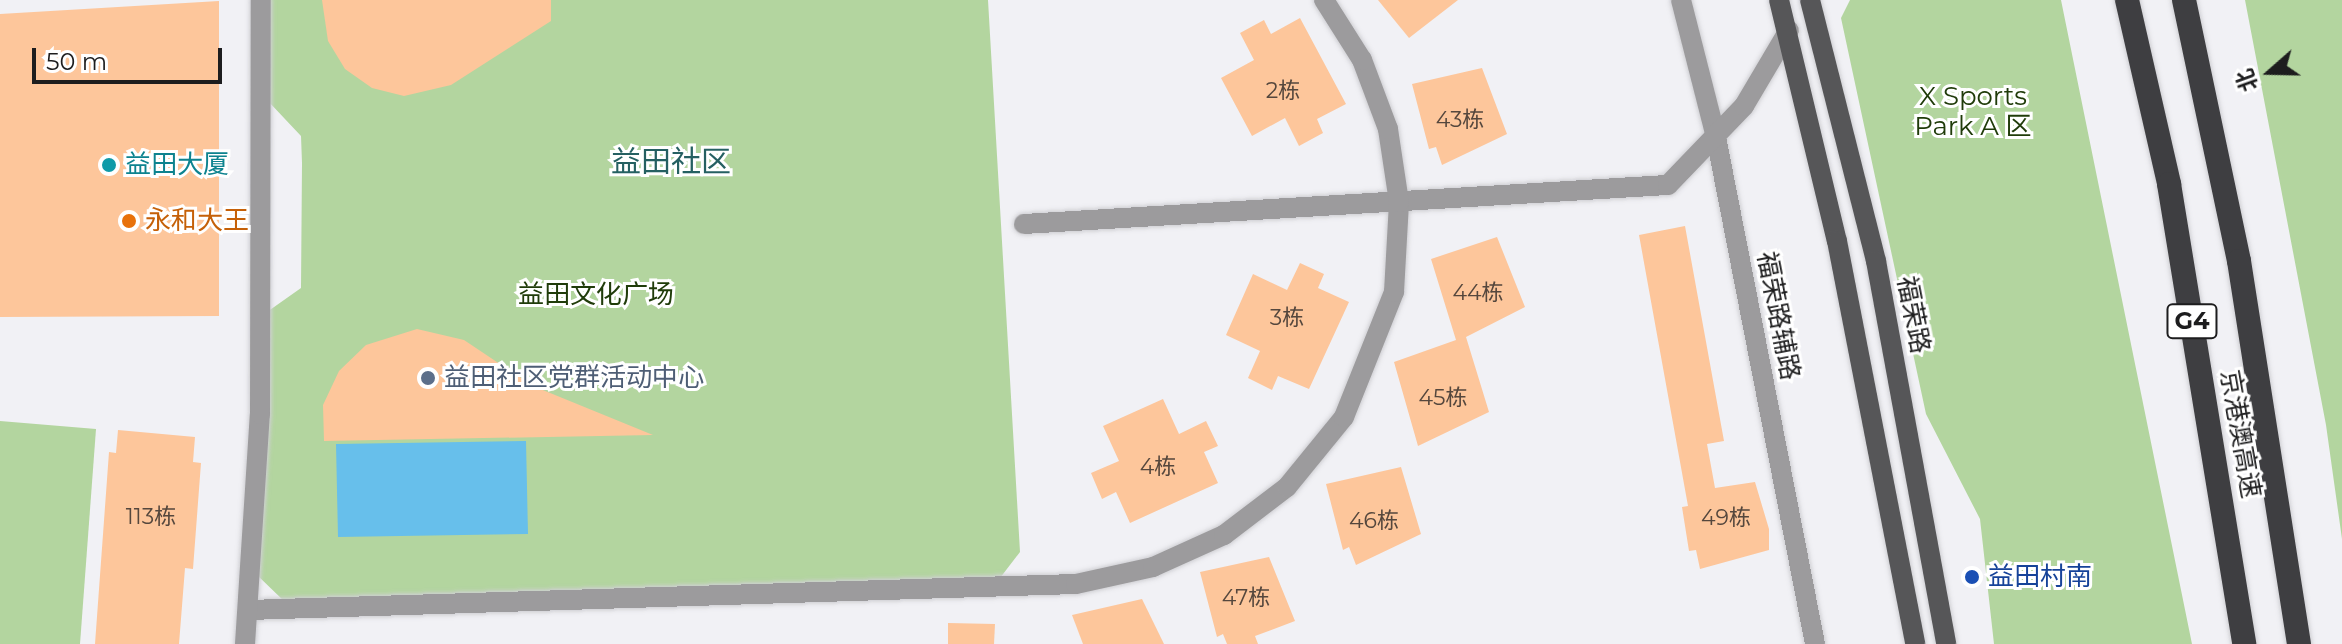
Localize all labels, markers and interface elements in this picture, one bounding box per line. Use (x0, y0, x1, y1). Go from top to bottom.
scale bar (36, 32, 226, 82)
north arrow (2230, 32, 2310, 112)
text: 50 m (46, 47, 107, 76)
text: 北 (2231, 65, 2263, 95)
house number: 2栋 (1266, 78, 1300, 104)
park label: X Sports Park A 区 (1914, 81, 2032, 142)
house number: 43栋 (1436, 107, 1484, 133)
district label: 益田社区 (611, 144, 731, 180)
place label: 益田大厦 (125, 149, 229, 181)
marker: 益田大厦 (100, 156, 118, 174)
place label: 永和大王 (145, 205, 249, 237)
marker: 永和大王 (120, 212, 138, 230)
street label: 福荣路辅路 (1750, 249, 1806, 383)
street label: 福荣路 (1890, 274, 1936, 356)
park label: 益田文化广场 (518, 279, 674, 311)
house number: 44栋 (1452, 280, 1504, 306)
road number: G4 (2166, 301, 2218, 341)
house number: 3栋 (1270, 305, 1304, 331)
place label: 益田社区党群活动中心 (444, 362, 704, 394)
street label: 京港澳高速 (2213, 367, 2267, 501)
marker: 益田社区党群活动中心 (419, 369, 437, 387)
house number: 45栋 (1419, 385, 1467, 411)
house number: 4栋 (1140, 454, 1176, 480)
house number: 113栋 (126, 504, 176, 530)
house number: 49栋 (1701, 505, 1751, 531)
house number: 46栋 (1349, 508, 1399, 534)
place label: 益田村南 (1988, 561, 2092, 593)
marker: 益田村南 (1963, 568, 1981, 586)
house number: 47栋 (1222, 585, 1270, 611)

